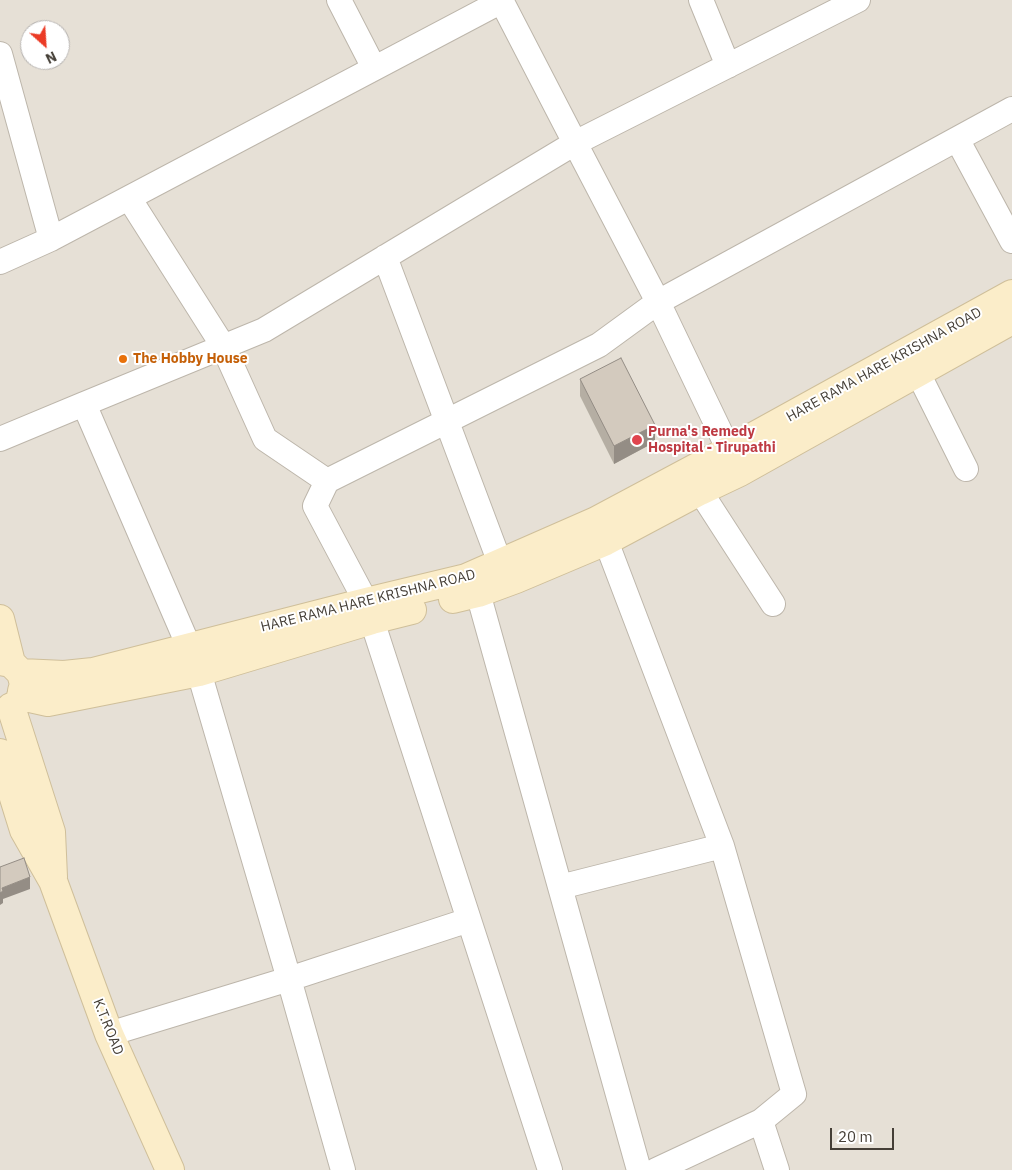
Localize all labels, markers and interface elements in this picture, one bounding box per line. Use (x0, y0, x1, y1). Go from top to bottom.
north arrow (20, 20, 70, 70)
text: N (43, 47, 60, 68)
street label: HARE RAMA HARE KRISHNA ROAD (783, 304, 985, 426)
place label: The Hobby House (133, 351, 248, 367)
marker: The Hobby House (117, 353, 129, 365)
place label: Purna's Remedy Hospital - Tirupathi (648, 424, 776, 457)
marker: Purna's Remedy Hospital - Tirupathi (630, 433, 644, 447)
street label: HARE RAMA HARE KRISHNA ROAD (259, 566, 477, 636)
street label: K.T.ROAD (89, 996, 127, 1058)
scale bar (832, 1118, 896, 1150)
text: 20 m (838, 1127, 873, 1146)

